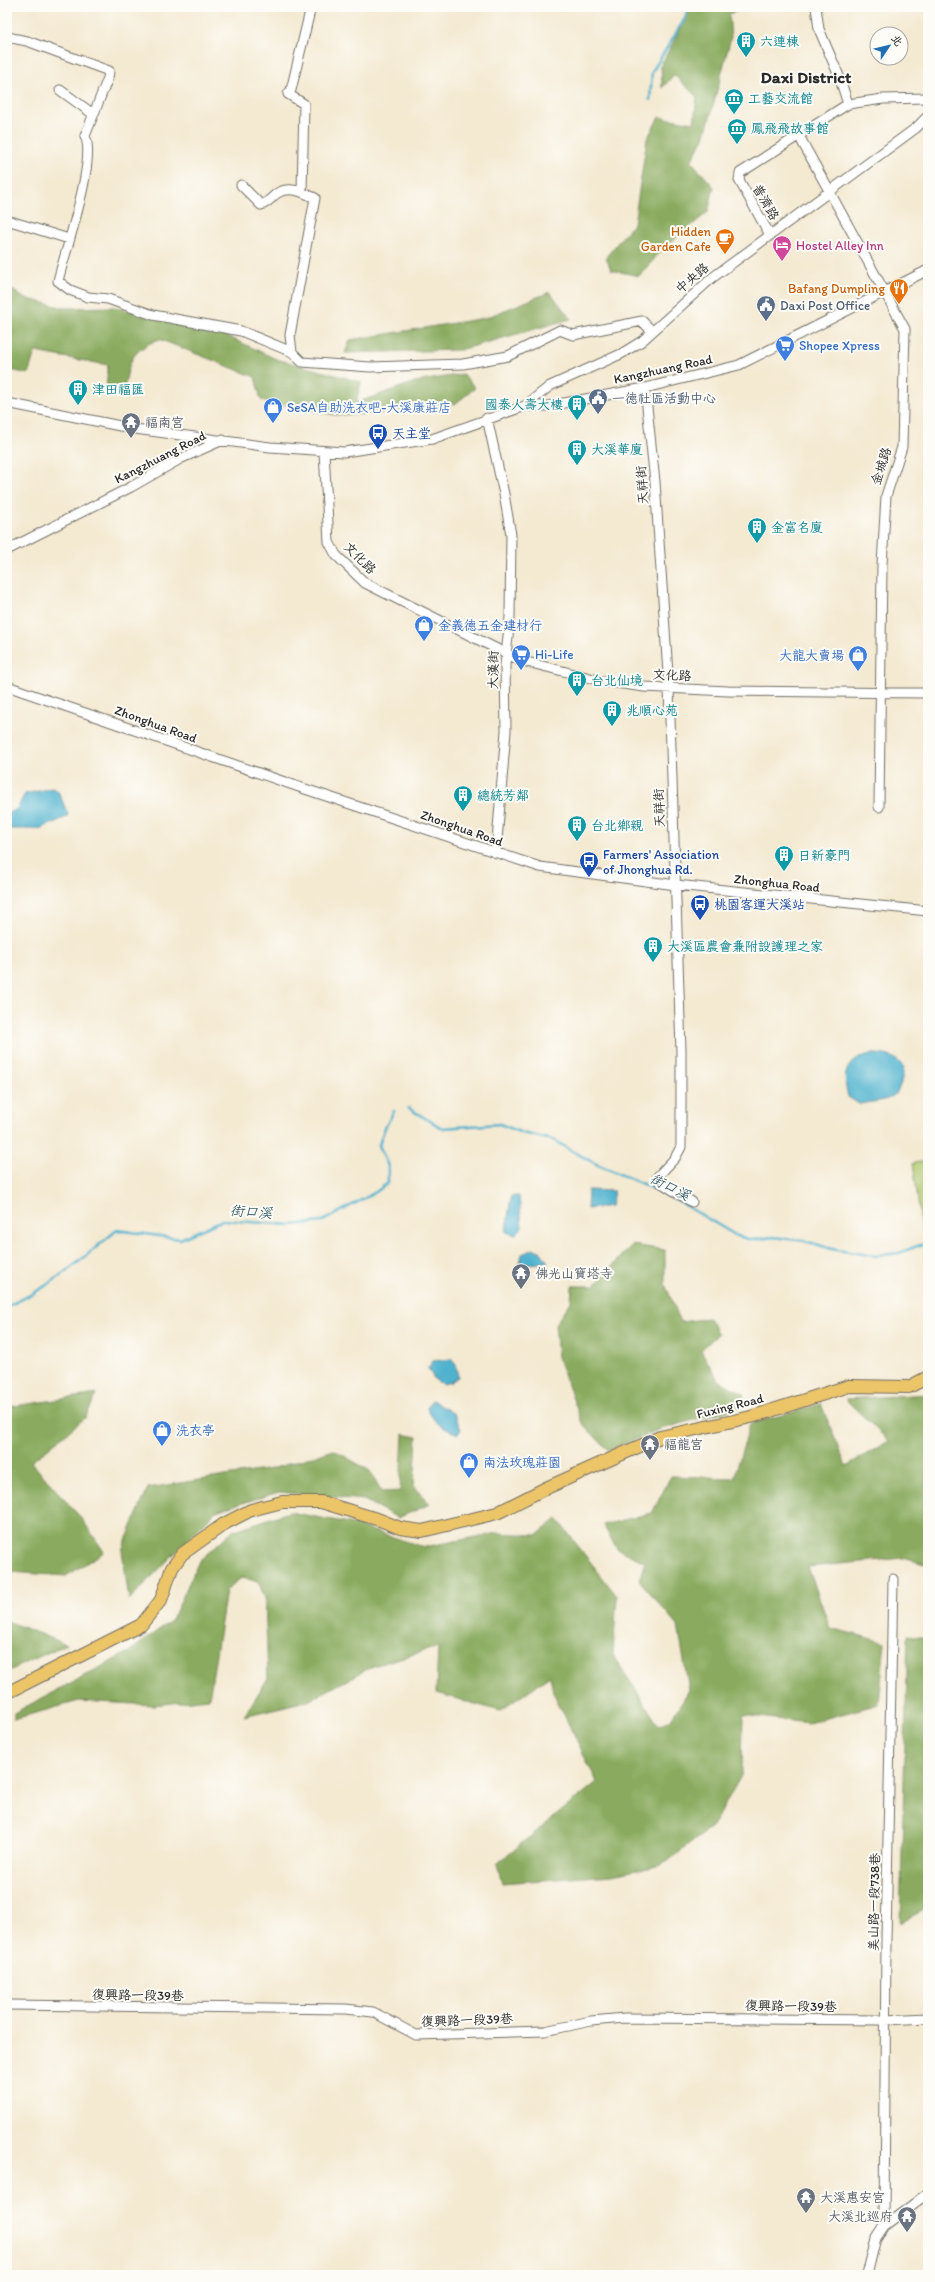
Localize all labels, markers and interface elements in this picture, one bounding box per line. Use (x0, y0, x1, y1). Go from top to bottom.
north arrow (869, 26, 909, 66)
building icon: 六連棟 (735, 30, 757, 58)
text: 北 (888, 32, 905, 49)
place label: 六連棟 (760, 34, 799, 49)
district label: Daxi District (761, 67, 852, 87)
museum icon: 工藝交流館 (723, 87, 745, 115)
place label: 工藝交流館 (748, 91, 813, 106)
museum icon: 鳳飛飛故事館 (726, 117, 748, 145)
place label: 鳳飛飛故事館 (751, 121, 829, 136)
street label: 普濟路 (750, 181, 782, 223)
place label: Hidden Garden Cafe (641, 224, 712, 254)
cafe icon: Hidden Garden Cafe (714, 227, 736, 255)
hotel icon: Hostel Alley Inn (771, 234, 793, 262)
place label: Hostel Alley Inn (796, 238, 884, 253)
street label: 中央路 (672, 260, 712, 296)
restaurant icon: Bafang Dumpling (888, 277, 910, 305)
place label: Bafang Dumpling (788, 281, 885, 296)
public building icon: Daxi Post Office (755, 294, 777, 322)
place label: Daxi Post Office (780, 298, 870, 313)
supermarket icon: Shopee Xpress (774, 334, 796, 362)
place label: Shopee Xpress (799, 338, 880, 353)
street label: Kangzhuang Road (612, 351, 714, 387)
building icon: 津田福匯 (67, 378, 89, 406)
place label: 津田福匯 (92, 382, 144, 397)
public building icon: 一德社區活動中心 (587, 387, 609, 415)
place label: 一德社區活動中心 (612, 391, 716, 406)
building icon: 國泰人壽大樓 (566, 393, 588, 421)
shop icon: SeSA自助洗衣吧-大溪康莊店 (262, 396, 284, 424)
place label: 國泰人壽大樓 (485, 397, 563, 412)
place label: SeSA自助洗衣吧-大溪康莊店 (287, 400, 451, 415)
temple icon: 福南宮 (120, 411, 142, 439)
place label: 福南宮 (145, 415, 184, 430)
bus stop icon: 天主堂 (367, 422, 389, 450)
place label: 天主堂 (392, 426, 431, 441)
street label: Kangzhuang Road (112, 428, 208, 486)
building icon: 大溪華廈 (566, 438, 588, 466)
place label: 大溪華廈 (591, 442, 643, 457)
street label: 金城路 (868, 445, 894, 487)
street label: 天祥街 (633, 465, 651, 505)
building icon: 金富名廈 (746, 516, 768, 544)
place label: 金富名廈 (771, 520, 823, 535)
street label: 文化路 (341, 539, 379, 577)
shop icon: 金義德五金建材行 (413, 614, 435, 642)
place label: 金義德五金建材行 (438, 618, 542, 633)
supermarket icon: Hi-Life (510, 643, 532, 671)
shop icon: 大龍大賣場 (847, 644, 869, 672)
place label: Hi-Life (535, 647, 574, 662)
place label: 大龍大賣場 (779, 648, 844, 663)
street label: 大漢街 (485, 650, 501, 690)
street label: 文化路 (652, 666, 692, 684)
building icon: 台北仙境 (566, 669, 588, 697)
place label: 台北仙境 (591, 673, 643, 688)
building icon: 兆順心苑 (601, 699, 623, 727)
street label: Zhonghua Road (113, 702, 199, 746)
place label: 兆順心苑 (626, 703, 678, 718)
building icon: 總統芳鄰 (452, 784, 474, 812)
place label: 總統芳鄰 (477, 788, 529, 803)
street label: 天祥街 (651, 788, 667, 828)
street label: Zhonghua Road (419, 807, 505, 849)
building icon: 台北鄉親 (566, 814, 588, 842)
place label: 台北鄉親 (591, 818, 643, 833)
building icon: 日新豪門 (773, 844, 795, 872)
place label: Farmers' Association of Jhonghua Rd. (603, 847, 720, 877)
place label: 日新豪門 (798, 848, 850, 863)
bus stop icon: Farmers' Association of Jhonghua Rd. (578, 850, 600, 878)
street label: Zhonghua Road (733, 871, 821, 895)
bus stop icon: 桃園客運大溪站 (689, 893, 711, 921)
place label: 桃園客運大溪站 (714, 897, 805, 912)
building icon: 大溪區農會兼附設護理之家 (642, 935, 664, 963)
place label: 大溪區農會兼附設護理之家 (667, 939, 823, 954)
water label: 街口溪 (647, 1170, 693, 1205)
water label: 街口溪 (229, 1202, 274, 1222)
temple icon: 佛光山寶塔寺 (510, 1262, 532, 1290)
place label: 佛光山寶塔寺 (535, 1266, 613, 1281)
street label: Fuxing Road (695, 1390, 765, 1422)
shop icon: 洗衣亭 (151, 1419, 173, 1447)
place label: 洗衣亭 (176, 1423, 215, 1438)
temple icon: 福龍宮 (639, 1433, 661, 1461)
place label: 福龍宮 (664, 1437, 703, 1452)
shop icon: 南法玫瑰莊園 (458, 1451, 480, 1479)
place label: 南法玫瑰莊園 (483, 1455, 561, 1470)
street label: 美山路一段738巷 (866, 1853, 882, 1951)
street label: 復興路一段39巷 (92, 1987, 184, 2003)
street label: 復興路一段39巷 (745, 1998, 837, 2014)
street label: 復興路一段39巷 (421, 2011, 513, 2029)
temple icon: 大溪惠安宮 (795, 2186, 817, 2214)
place label: 大溪惠安宮 (820, 2190, 885, 2205)
temple icon: 大溪北巡府 (896, 2205, 918, 2233)
place label: 大溪北巡府 (828, 2209, 893, 2224)

